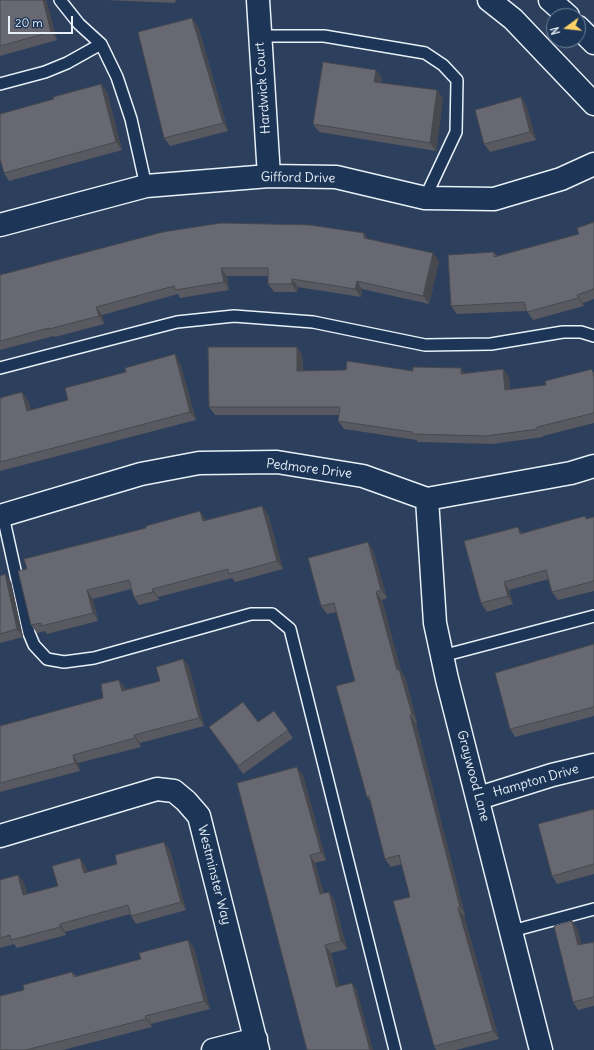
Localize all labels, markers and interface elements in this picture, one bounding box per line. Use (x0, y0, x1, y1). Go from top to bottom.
scale bar (10, 8, 75, 34)
north arrow (546, 8, 586, 48)
text: 20 m (15, 15, 43, 30)
text: N (548, 25, 563, 36)
street label: Hardwick Court (252, 42, 274, 134)
street label: Gifford Drive (261, 170, 335, 186)
street label: Pedmore Drive (265, 456, 353, 482)
street label: Graywood Lane (453, 729, 493, 823)
street label: Hampton Drive (491, 761, 581, 801)
street label: Westminster Way (194, 824, 234, 926)

